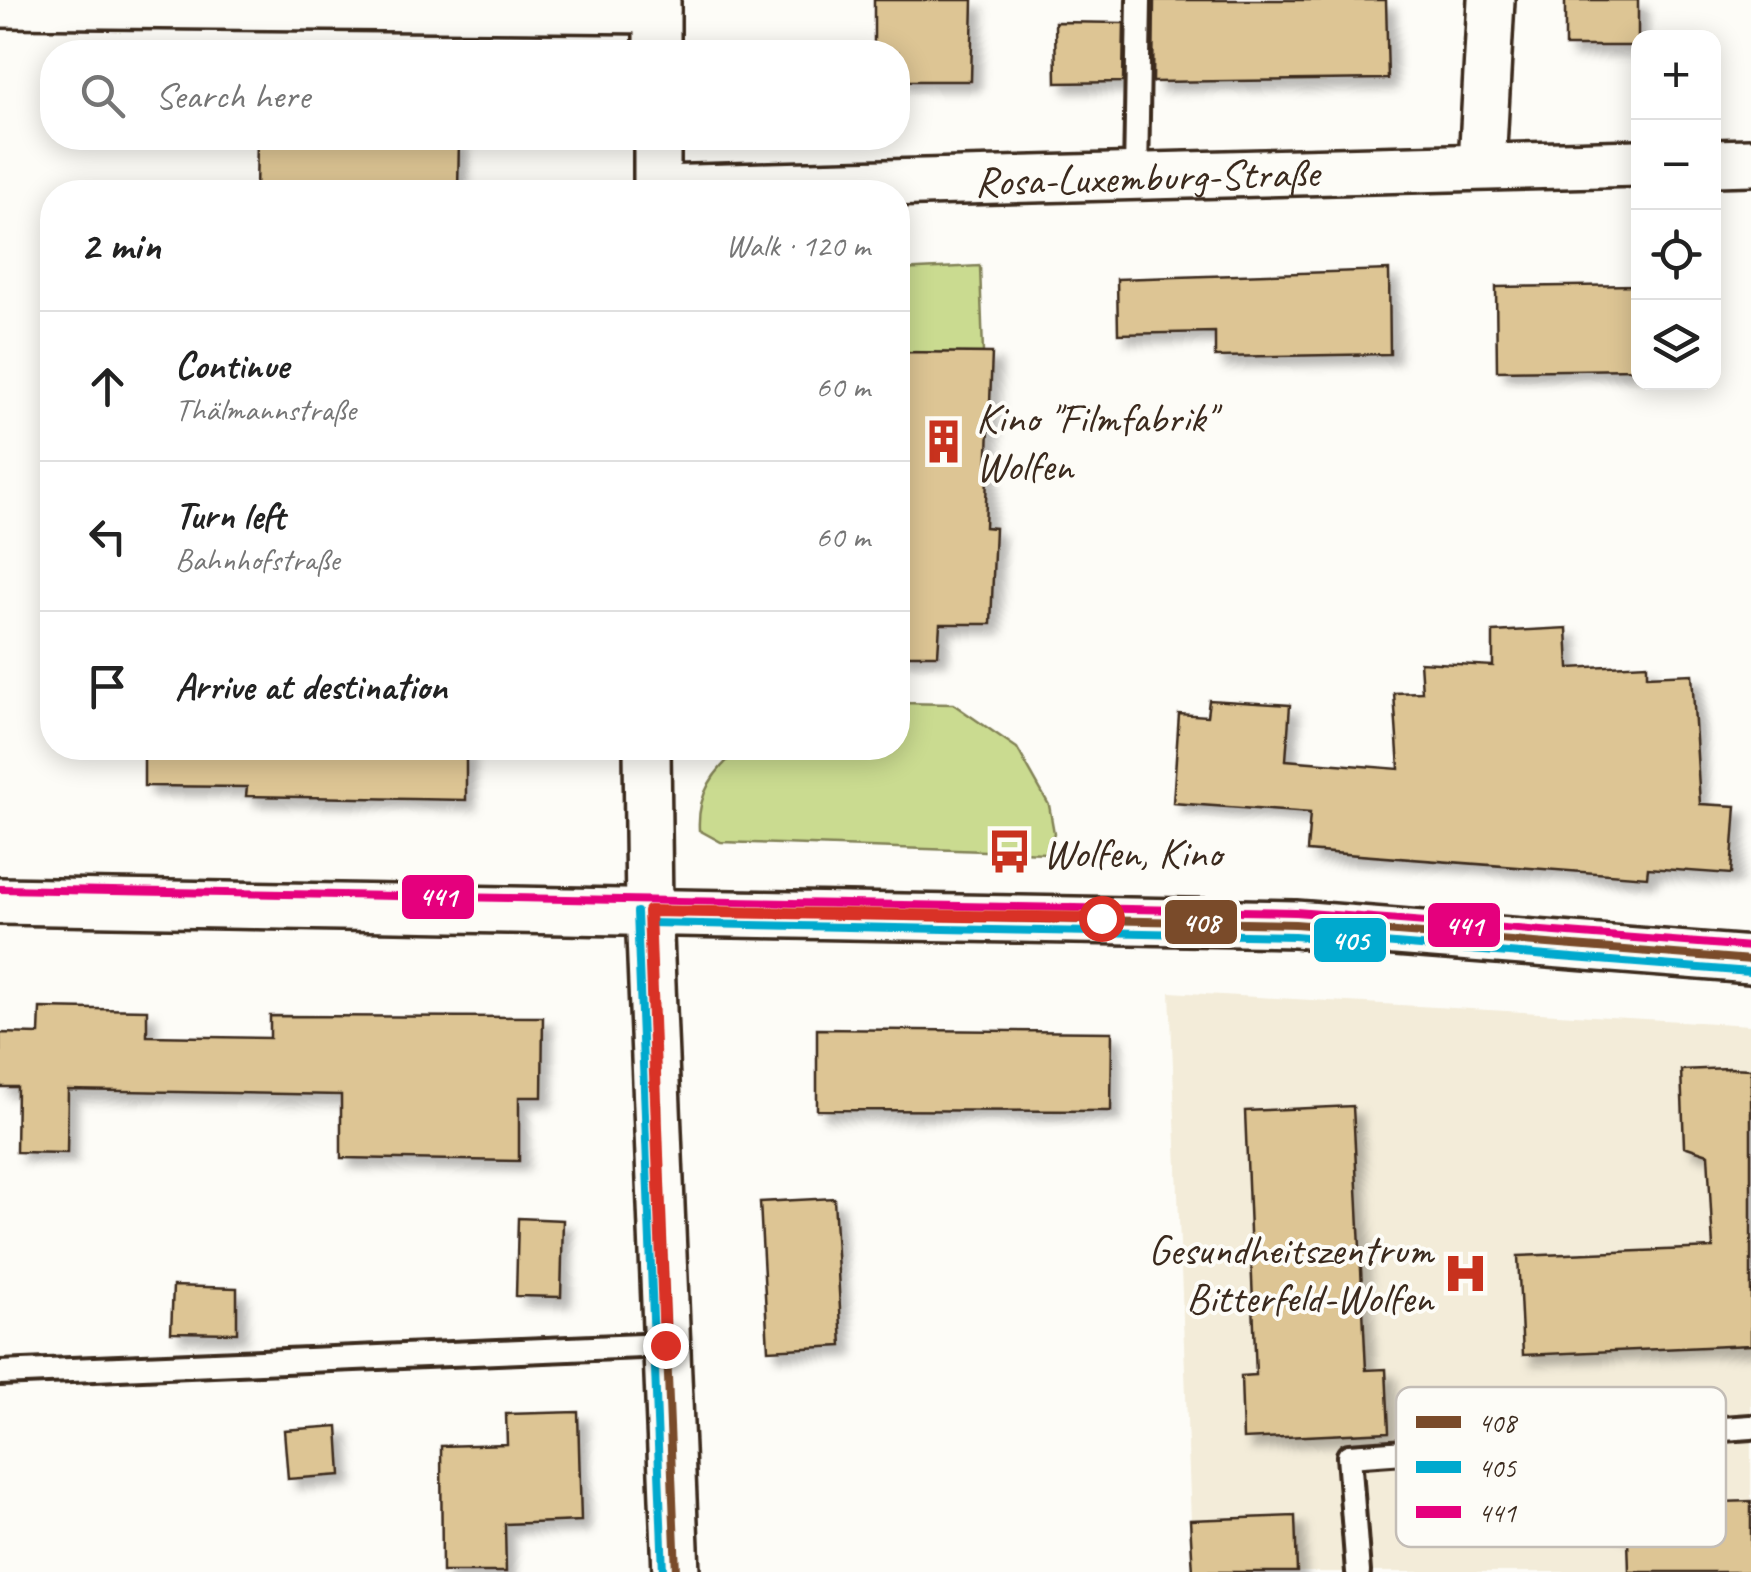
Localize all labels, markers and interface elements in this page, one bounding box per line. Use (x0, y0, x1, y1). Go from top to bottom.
map controls (1631, 30, 1721, 390)
button: + (1631, 30, 1721, 120)
search box (40, 40, 910, 150)
icon: search (75, 68, 130, 123)
text: Search here (155, 72, 310, 119)
button: − (1631, 120, 1721, 210)
street label: Rosa-Luxemburg-Straße (974, 146, 1323, 209)
button: locate (1631, 210, 1721, 300)
text: 2 min (80, 219, 160, 272)
text: Walk · 120 m (726, 225, 870, 266)
button: layers (1631, 300, 1721, 390)
text: Continue (175, 342, 289, 389)
icon: ahead (80, 359, 135, 414)
text: 60 m (816, 366, 870, 407)
text: Thälmannstraße (175, 389, 356, 430)
place label: Kino "Filmfabrik" Wolfen (976, 392, 1223, 493)
building icon: Kino "Filmfabrik" Wolfen (919, 417, 967, 465)
text: Turn left (175, 492, 285, 539)
icon: left (80, 509, 135, 564)
text: 60 m (816, 516, 870, 557)
text: Bahnhofstraße (175, 539, 339, 580)
icon: arrive (80, 659, 135, 714)
text: Arrive at destination (175, 663, 447, 710)
place label: Wolfen, Kino (1043, 827, 1226, 880)
bus stop icon: Wolfen, Kino (986, 828, 1034, 876)
line badge: 441 (400, 873, 476, 921)
text: 441 (419, 879, 460, 914)
route start (1079, 896, 1125, 942)
line badge: 408 (1163, 898, 1239, 946)
line badge: 441 (1426, 901, 1502, 949)
text: 408 (1182, 905, 1223, 940)
text: 441 (1445, 908, 1486, 943)
line badge: 405 (1312, 916, 1388, 964)
text: 405 (1331, 923, 1372, 958)
place label: Gesundheitszentrum Bitterfeld-Wolfen (1148, 1224, 1435, 1325)
hospital icon: Gesundheitszentrum Bitterfeld-Wolfen (1442, 1249, 1490, 1297)
route end (643, 1323, 689, 1369)
legend (1396, 1387, 1726, 1547)
text: 408 (1478, 1405, 1518, 1440)
text: 405 (1478, 1450, 1517, 1485)
text: 441 (1478, 1495, 1517, 1530)

